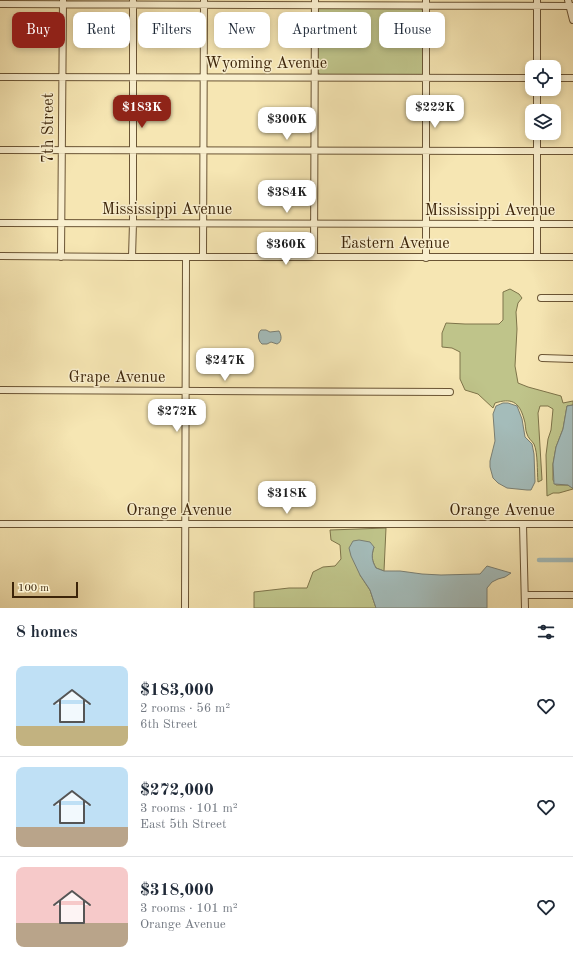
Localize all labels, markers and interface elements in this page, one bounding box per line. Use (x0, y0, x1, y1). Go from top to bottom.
chip: Buy (12, 12, 65, 48)
chip: Rent (73, 12, 130, 48)
chip: Filters (138, 12, 206, 48)
chip: New (214, 12, 270, 48)
chip: Apartment (278, 12, 371, 48)
chip: House (379, 12, 445, 48)
street label: Wyoming Avenue (205, 56, 327, 72)
map controls (525, 60, 561, 140)
button: locate (525, 60, 561, 96)
street label: 7th Street (41, 92, 57, 163)
pin: $183K (114, 95, 170, 129)
pin: $222K (407, 95, 463, 129)
text: $183K (122, 101, 162, 114)
text: $222K (415, 101, 455, 114)
button: layers (525, 104, 561, 140)
pin: $300K (259, 107, 315, 141)
text: $300K (267, 113, 307, 126)
pin: $384K (259, 180, 315, 214)
text: $384K (267, 186, 307, 199)
street label: Mississippi Avenue (102, 202, 232, 218)
street label: Mississippi Avenue (425, 203, 555, 219)
pin: $360K (258, 232, 314, 266)
street label: Eastern Avenue (340, 236, 450, 252)
text: $360K (266, 238, 306, 251)
pin: $247K (197, 348, 253, 382)
text: $247K (205, 354, 245, 367)
street label: Grape Avenue (69, 370, 165, 386)
pin: $272K (149, 399, 205, 433)
text: $272K (157, 405, 197, 418)
pin: $318K (259, 481, 315, 515)
text: $318K (267, 487, 307, 500)
street label: Orange Avenue (126, 503, 232, 519)
street label: Orange Avenue (449, 503, 555, 519)
scale bar (12, 580, 78, 599)
text: 100 m (18, 583, 49, 594)
icon: filters (535, 621, 557, 643)
text: 8 homes (16, 624, 78, 641)
icon: home (48, 682, 96, 730)
text: $183,000 (140, 682, 214, 699)
icon: heart (535, 695, 557, 717)
text: 2 rooms · 56 m² (140, 702, 230, 715)
text: 6th Street (140, 718, 197, 731)
text: $272,000 (140, 782, 214, 799)
icon: home (48, 783, 96, 831)
icon: heart (535, 796, 557, 818)
text: 3 rooms · 101 m² (140, 802, 238, 815)
text: East 5th Street (140, 818, 226, 831)
text: $318,000 (140, 882, 214, 899)
icon: home (48, 883, 96, 931)
icon: heart (535, 896, 557, 918)
text: 3 rooms · 101 m² (140, 902, 238, 915)
text: Orange Avenue (140, 918, 226, 931)

